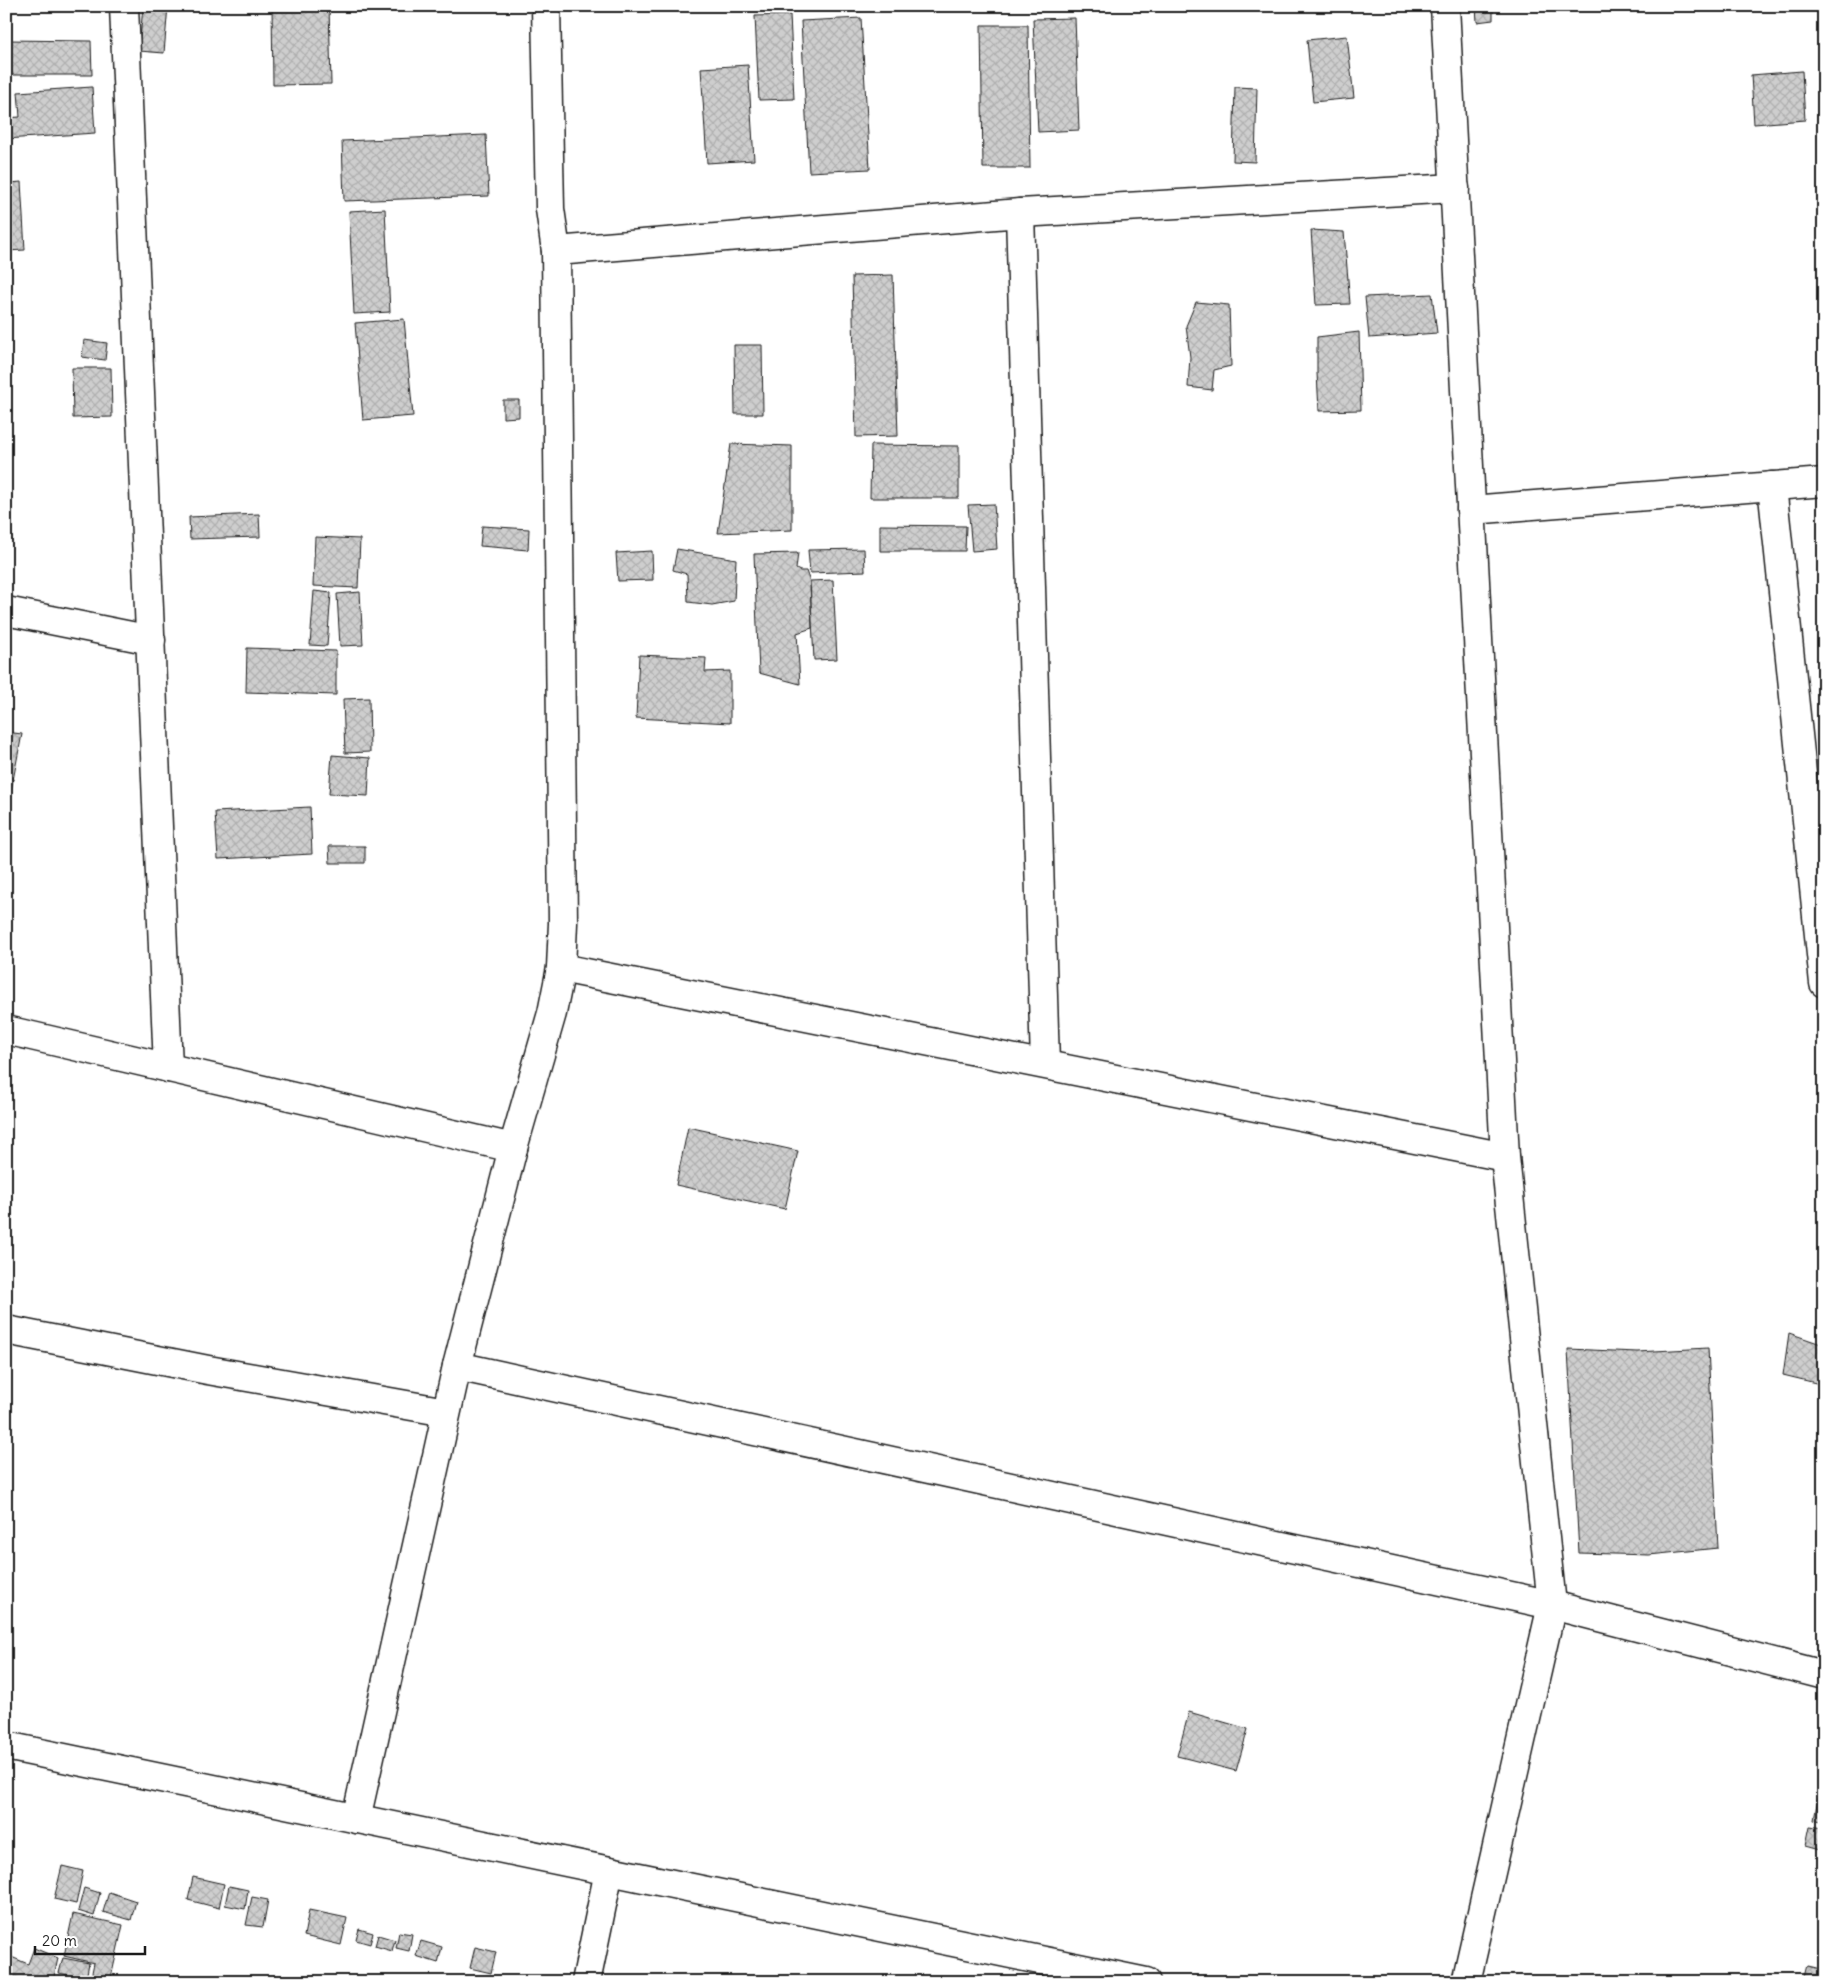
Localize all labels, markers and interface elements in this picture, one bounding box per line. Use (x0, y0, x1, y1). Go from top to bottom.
scale bar (35, 1923, 145, 1955)
text: 20 m (42, 1931, 77, 1950)

